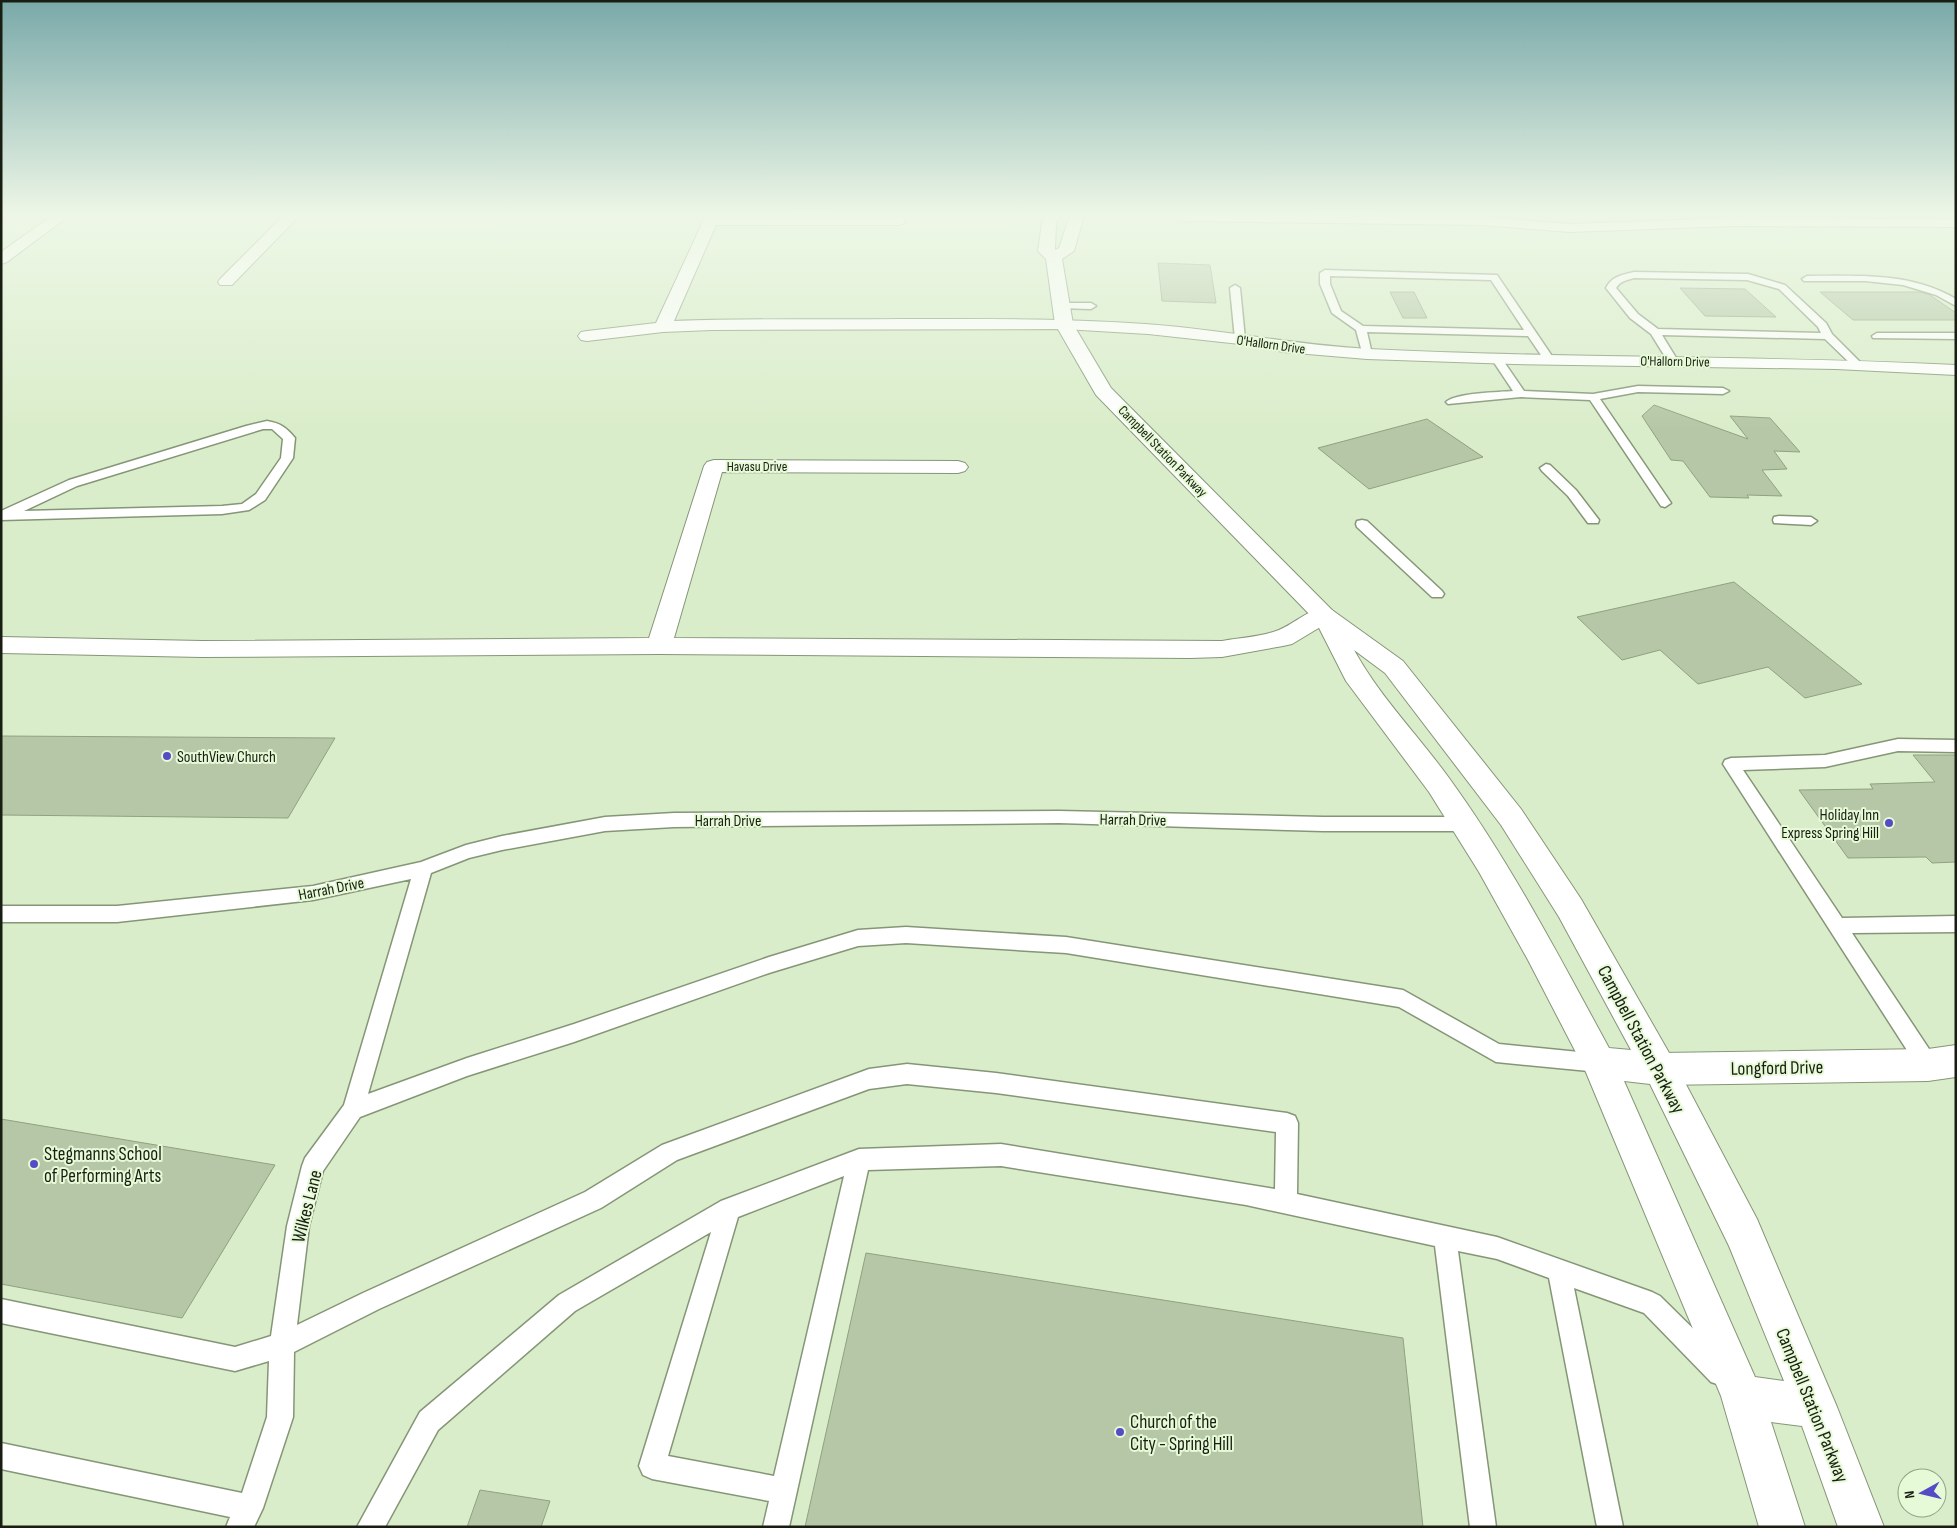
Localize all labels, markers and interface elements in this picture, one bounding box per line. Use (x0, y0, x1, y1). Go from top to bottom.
street label: O'Hallorn Drive (1235, 331, 1306, 358)
street label: O'Hallorn Drive (1640, 352, 1710, 371)
street label: Campbell Station Parkway (1115, 402, 1211, 501)
street label: Havasu Drive (727, 458, 787, 475)
place label: SouthView Church (177, 748, 276, 767)
marker: SouthView Church (161, 750, 173, 762)
place label: Holiday Inn Express Spring Hill (1781, 806, 1879, 843)
street label: Harrah Drive (1099, 810, 1166, 831)
street label: Harrah Drive (695, 812, 761, 831)
marker: Holiday Inn Express Spring Hill (1883, 817, 1895, 829)
street label: Harrah Drive (297, 874, 366, 905)
street label: Campbell Station Parkway (1592, 962, 1690, 1118)
street label: Longford Drive (1731, 1056, 1824, 1081)
place label: Stegmanns School of Performing Arts (44, 1143, 162, 1188)
marker: Stegmanns School of Performing Arts (28, 1158, 40, 1170)
street label: Wilkes Lane (287, 1168, 328, 1245)
street label: Campbell Station Parkway (1770, 1325, 1853, 1487)
place label: Church of the City - Spring Hill (1130, 1411, 1233, 1456)
marker: Church of the City - Spring Hill (1114, 1426, 1126, 1438)
north arrow (1897, 1468, 1947, 1518)
text: N (1901, 1490, 1919, 1500)

